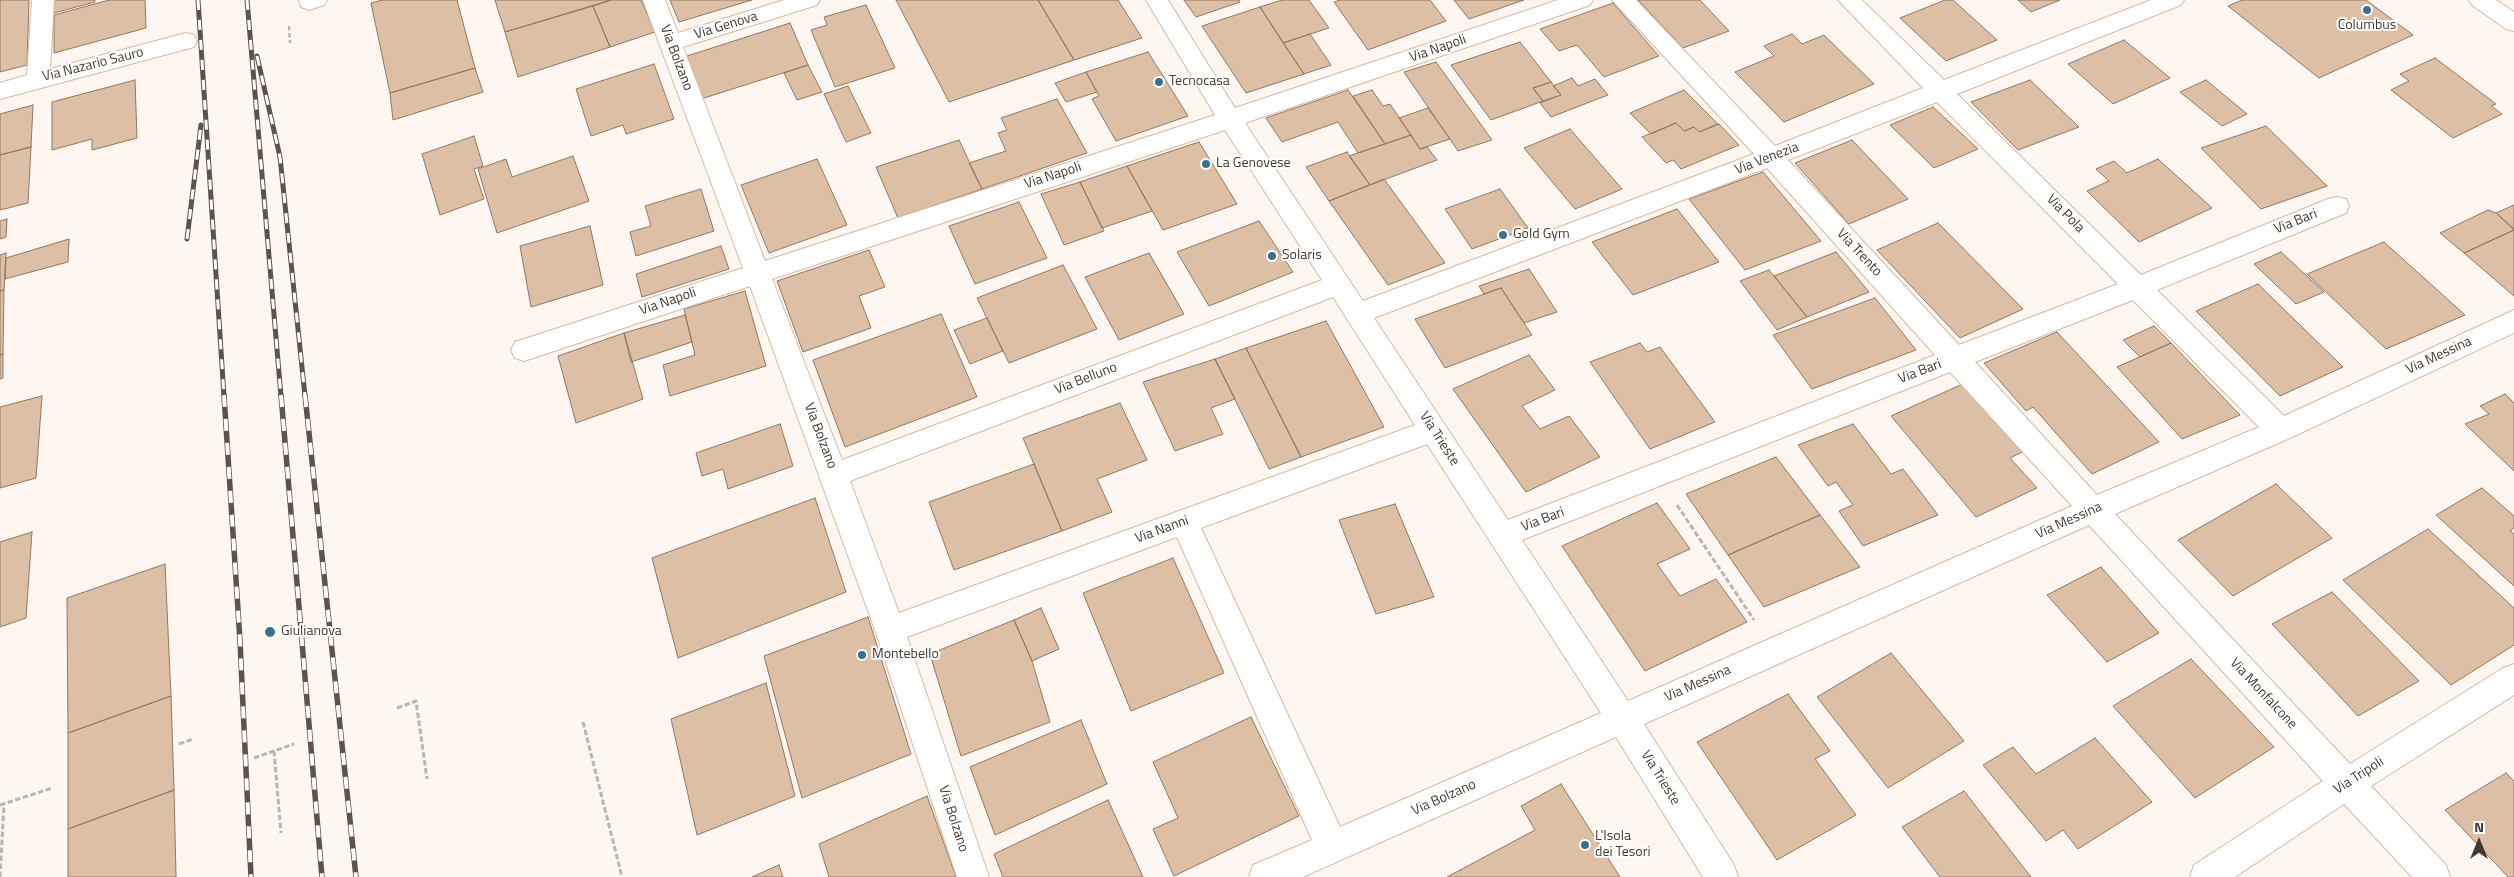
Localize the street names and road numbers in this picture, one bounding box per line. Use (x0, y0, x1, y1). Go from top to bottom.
street label: Via Genova (692, 8, 760, 44)
street label: Via Bolzano (656, 23, 696, 93)
street label: Via Napoli (1407, 31, 1469, 67)
street label: Via Nazario Sauro (41, 44, 145, 86)
street label: Via Venezia (1733, 139, 1801, 179)
street label: Via Napoli (1022, 159, 1084, 193)
street label: Via Pola (2042, 191, 2088, 237)
street label: Via Bari (2272, 206, 2320, 238)
street label: Via Trento (1833, 226, 1885, 280)
street label: Via Napoli (637, 284, 699, 320)
street label: Via Messina (2403, 333, 2475, 379)
street label: Via Bari (1896, 356, 1944, 388)
street label: Via Belluno (1052, 359, 1120, 399)
street label: Via Bolzano (800, 401, 840, 471)
street label: Via Trieste (1415, 409, 1463, 469)
street label: Via Messina (2033, 499, 2105, 543)
street label: Via Bari (1519, 504, 1567, 536)
street label: Via Nanni (1133, 513, 1191, 547)
street label: Via Monfalcone (2226, 655, 2300, 733)
street label: Via Messina (1662, 662, 1734, 706)
street label: Via Trieste (1637, 748, 1683, 808)
street label: Via Tripoli (2331, 754, 2387, 798)
street label: Via Bolzano (1409, 776, 1479, 820)
street label: Via Bolzano (934, 784, 972, 854)

